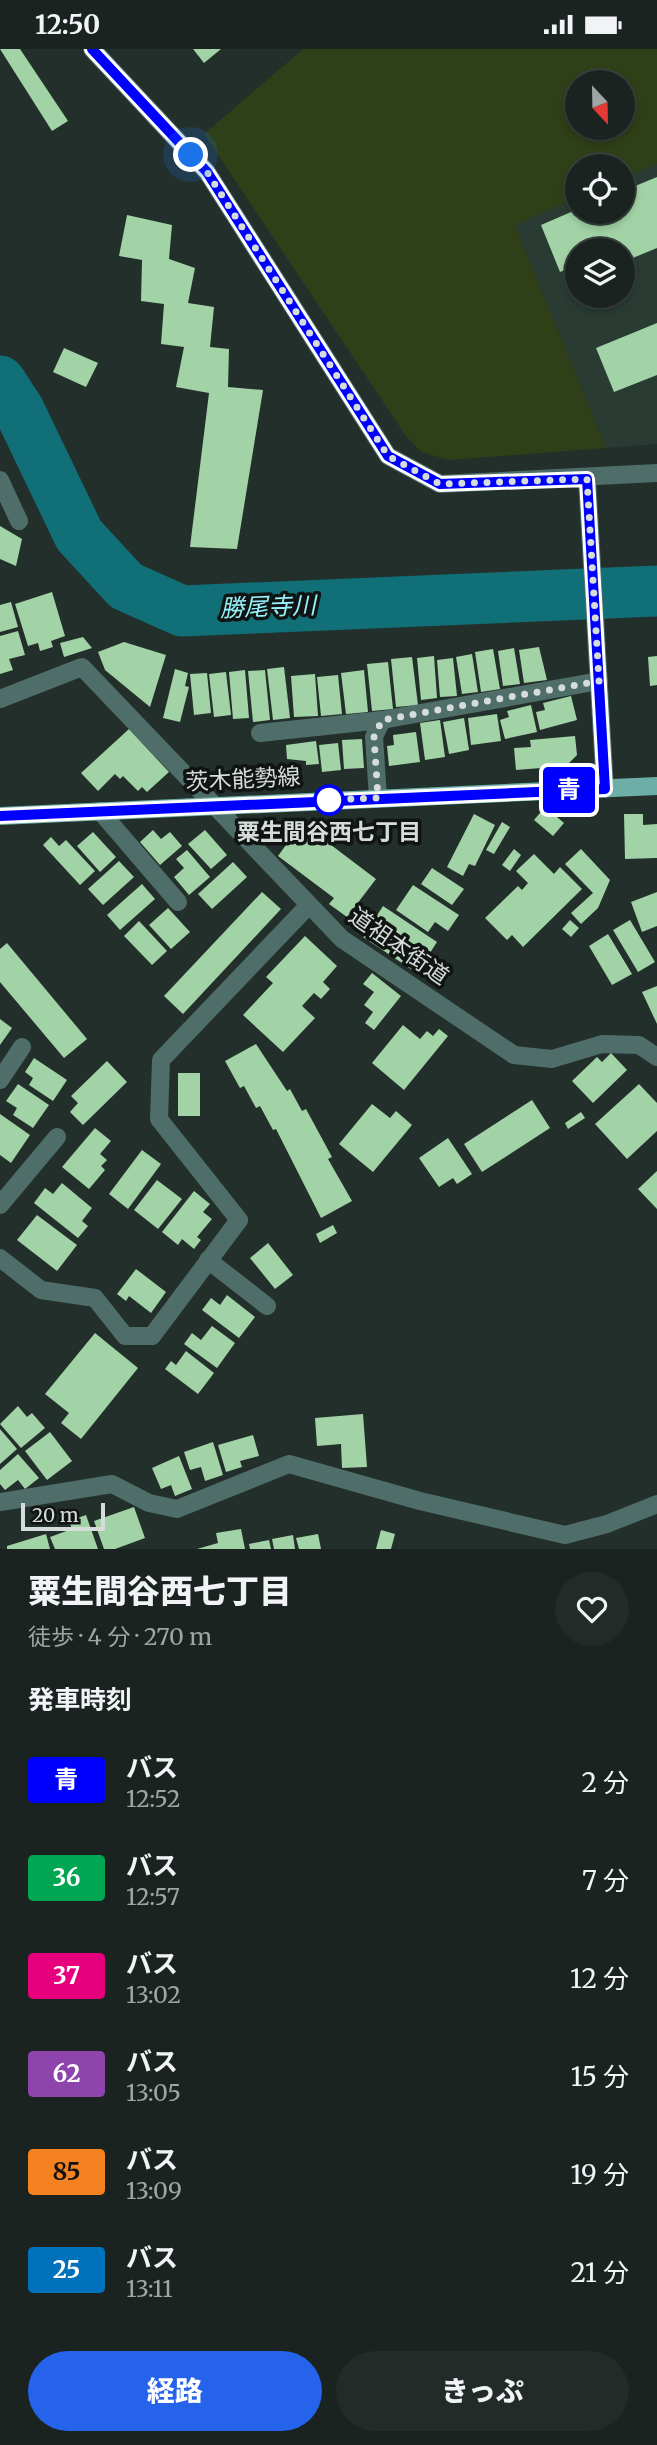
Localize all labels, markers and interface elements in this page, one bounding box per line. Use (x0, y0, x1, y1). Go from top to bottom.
text: 12:50 (35, 8, 100, 41)
north arrow (565, 70, 635, 140)
map controls (565, 70, 635, 308)
your location (173, 137, 208, 172)
button: locate (565, 154, 635, 224)
button: layers (565, 238, 635, 308)
water label: 勝尾寺川 (219, 589, 319, 624)
street label: 茨木能勢線 (185, 761, 301, 796)
line badge: 青 (546, 767, 592, 813)
text: 青 (557, 774, 581, 805)
marker: 粟生間谷西七丁目 (314, 785, 344, 815)
place label: 粟生間谷西七丁目 (237, 817, 421, 846)
street label: 道祖本街道 (344, 901, 455, 990)
scale bar (21, 1500, 105, 1532)
text: 20 m (32, 1503, 79, 1527)
text: 粟生間谷西七丁目 (28, 1571, 292, 1612)
button: heart (555, 1572, 629, 1646)
text: 徒歩 · 4 分 · 270 m (28, 1622, 212, 1651)
text: 発車時刻 (28, 1683, 132, 1716)
text: バス (126, 1751, 178, 1784)
text: 青 (55, 1764, 79, 1795)
text: 2 分 (581, 1766, 629, 1799)
text: 12:52 (126, 1784, 180, 1813)
text: バス (126, 1849, 178, 1882)
text: 36 (52, 1862, 81, 1893)
text: 7 分 (582, 1864, 629, 1897)
text: 12:57 (126, 1882, 180, 1911)
text: バス (126, 1947, 178, 1980)
text: 37 (53, 1960, 80, 1991)
text: 12 分 (570, 1962, 629, 1995)
text: 13:02 (126, 1980, 181, 2009)
text: バス (126, 2045, 178, 2078)
text: 62 (52, 2058, 81, 2089)
text: 15 分 (571, 2060, 629, 2093)
text: 13:05 (126, 2078, 181, 2107)
text: バス (126, 2143, 178, 2176)
text: 85 (53, 2156, 80, 2187)
text: 19 分 (571, 2158, 629, 2191)
text: 13:09 (126, 2176, 182, 2205)
text: バス (126, 2241, 178, 2274)
text: 25 (53, 2254, 80, 2285)
text: 21 分 (570, 2256, 629, 2289)
text: 13:11 (126, 2274, 173, 2303)
button: 経路 (28, 2351, 322, 2431)
button: きっぷ (336, 2351, 629, 2431)

